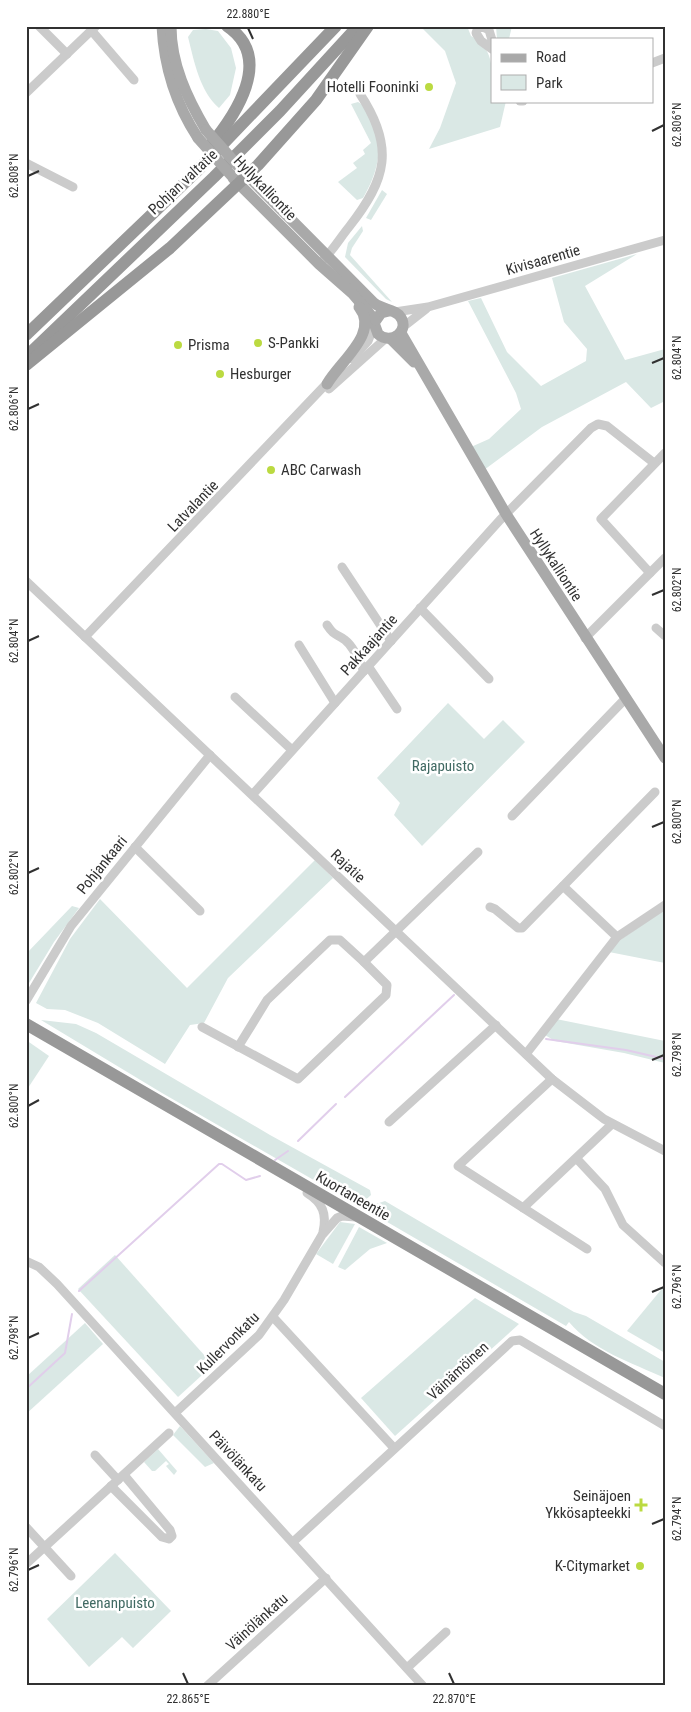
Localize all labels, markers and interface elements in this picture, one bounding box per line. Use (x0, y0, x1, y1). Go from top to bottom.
text: 22.880°E (226, 7, 270, 21)
legend (491, 38, 654, 102)
text: Road (536, 48, 566, 66)
text: Park (536, 74, 563, 92)
place label: Hotelli Fooninki (327, 78, 419, 96)
marker: Hotelli Fooninki (423, 81, 435, 93)
text: 62.806°N (670, 103, 684, 147)
street label: Pohjan valtatie (145, 146, 221, 218)
street label: Hyllykalliontie (230, 152, 300, 224)
text: 62.808°N (7, 154, 21, 198)
street label: Kivisaarentie (504, 241, 582, 279)
place label: S-Pankki (268, 334, 319, 352)
place label: Prisma (188, 336, 230, 354)
text: 62.804°N (670, 336, 684, 380)
marker: S-Pankki (252, 337, 264, 349)
marker: Prisma (172, 339, 184, 351)
place label: Hesburger (230, 365, 292, 383)
marker: Hesburger (214, 368, 226, 380)
text: 62.806°N (7, 387, 21, 431)
place label: ABC Carwash (281, 461, 361, 479)
marker: ABC Carwash (265, 464, 277, 476)
street label: Latvalantie (164, 476, 222, 536)
street label: Hyllykalliontie (526, 525, 586, 605)
text: 62.802°N (670, 568, 684, 612)
street label: Pakkaajantie (337, 611, 401, 679)
text: 62.804°N (7, 619, 21, 663)
park label: Rajapuisto (412, 757, 474, 775)
text: 62.800°N (670, 800, 684, 844)
street label: Pohjankaari (73, 832, 131, 898)
street label: Rajatie (327, 846, 369, 886)
text: 62.802°N (7, 851, 21, 895)
text: 62.798°N (670, 1033, 684, 1077)
text: 62.800°N (7, 1084, 21, 1128)
street label: Kuortaneentie (313, 1167, 393, 1225)
text: 62.796°N (670, 1265, 684, 1309)
street label: Kullervonkatu (193, 1308, 263, 1378)
text: 62.798°N (7, 1316, 21, 1360)
street label: Väinämöinen (424, 1338, 492, 1404)
street label: Päivölänkatu (205, 1427, 271, 1495)
place label: Seinäjoen Ykkösapteekki (545, 1487, 631, 1522)
text: 62.794°N (670, 1497, 684, 1541)
marker: Seinäjoen Ykkösapteekki (635, 1499, 647, 1511)
text: 62.796°N (7, 1548, 21, 1592)
place label: K-Citymarket (555, 1557, 630, 1575)
marker: K-Citymarket (634, 1560, 646, 1572)
street label: Väinölänkatu (222, 1590, 292, 1654)
park label: Leenanpuisto (75, 1594, 155, 1612)
text: 22.865°E (166, 1692, 210, 1706)
text: 22.870°E (432, 1692, 476, 1706)

